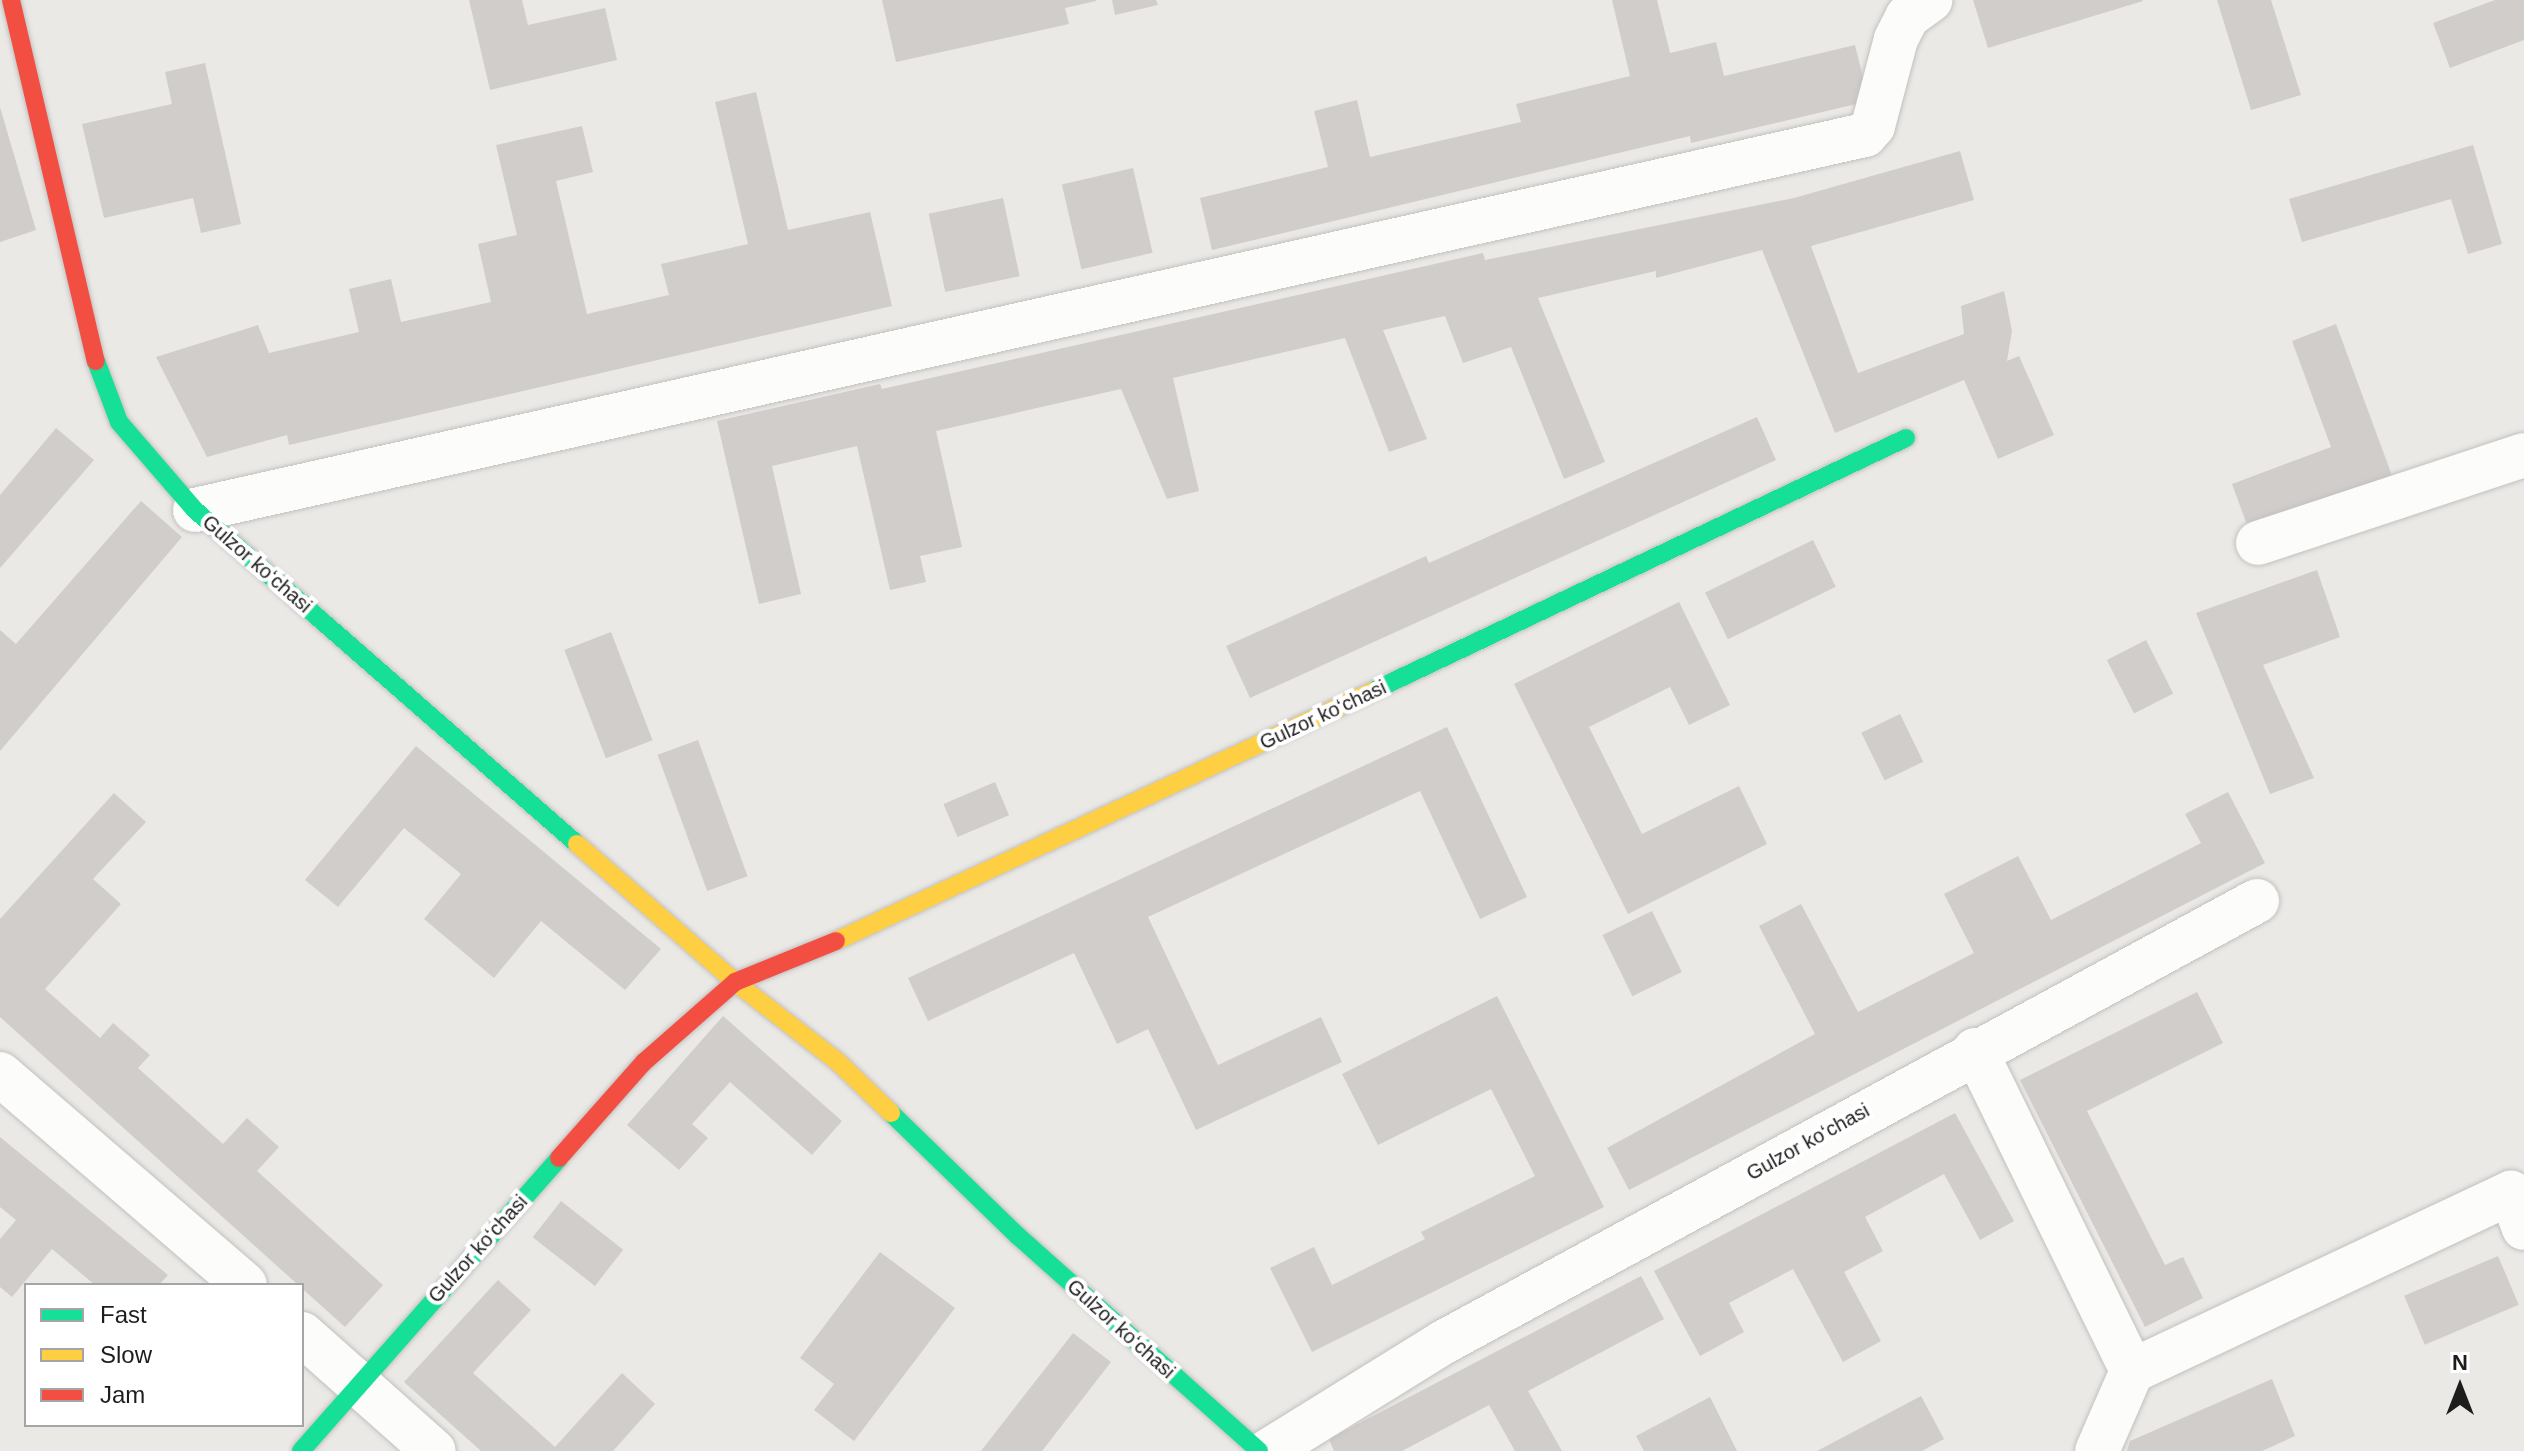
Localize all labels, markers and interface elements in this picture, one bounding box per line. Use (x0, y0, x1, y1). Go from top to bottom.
street label: Gulzor koʻchasi (198, 510, 316, 618)
street label: Gulzor koʻchasi (1256, 675, 1390, 755)
street label: Gulzor koʻchasi (1742, 1098, 1874, 1186)
street label: Gulzor koʻchasi (423, 1190, 533, 1308)
street label: Gulzor koʻchasi (1062, 1274, 1180, 1384)
legend (24, 1283, 304, 1427)
text: Fast (100, 1301, 147, 1328)
text: Slow (100, 1341, 152, 1368)
north arrow (2420, 1347, 2500, 1427)
text: N (2452, 1350, 2468, 1375)
text: Jam (100, 1381, 145, 1408)

